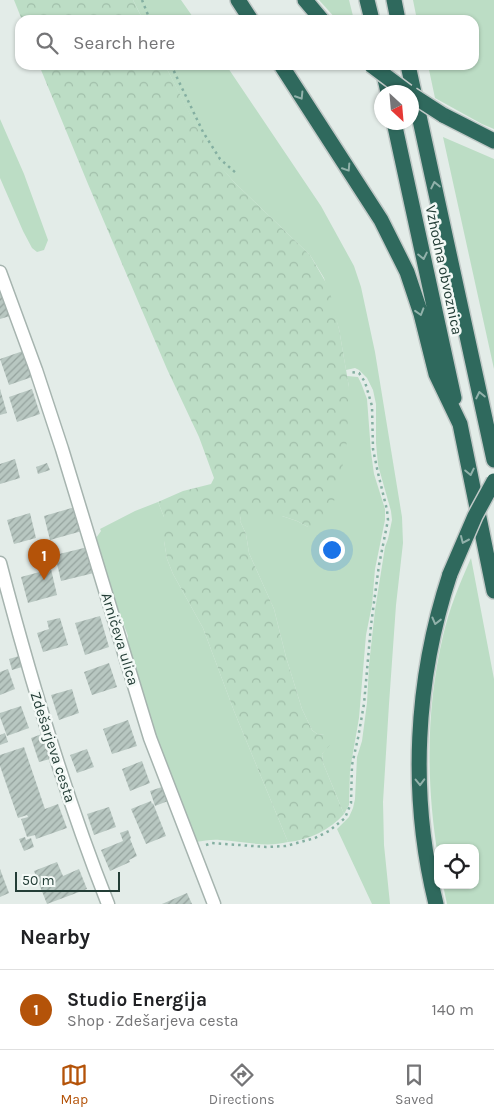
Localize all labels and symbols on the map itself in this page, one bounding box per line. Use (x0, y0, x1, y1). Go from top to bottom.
north arrow (374, 85, 419, 130)
one-way arrow (294, 91, 304, 100)
one-way arrow (341, 163, 351, 172)
one-way arrow (430, 181, 440, 189)
street label: Vzhodna obvoznica (421, 204, 467, 336)
one-way arrow (417, 251, 428, 260)
one-way arrow (415, 308, 425, 316)
one-way arrow (476, 391, 486, 400)
one-way arrow (464, 468, 474, 476)
one-way arrow (460, 535, 470, 544)
your location (319, 537, 345, 563)
pin: 1 (28, 539, 60, 580)
street label: Arničeva ulica (97, 590, 143, 688)
one-way arrow (432, 616, 442, 624)
street label: Zdešarjeva cesta (27, 689, 79, 805)
one-way arrow (415, 778, 425, 786)
scale bar (15, 869, 120, 892)

